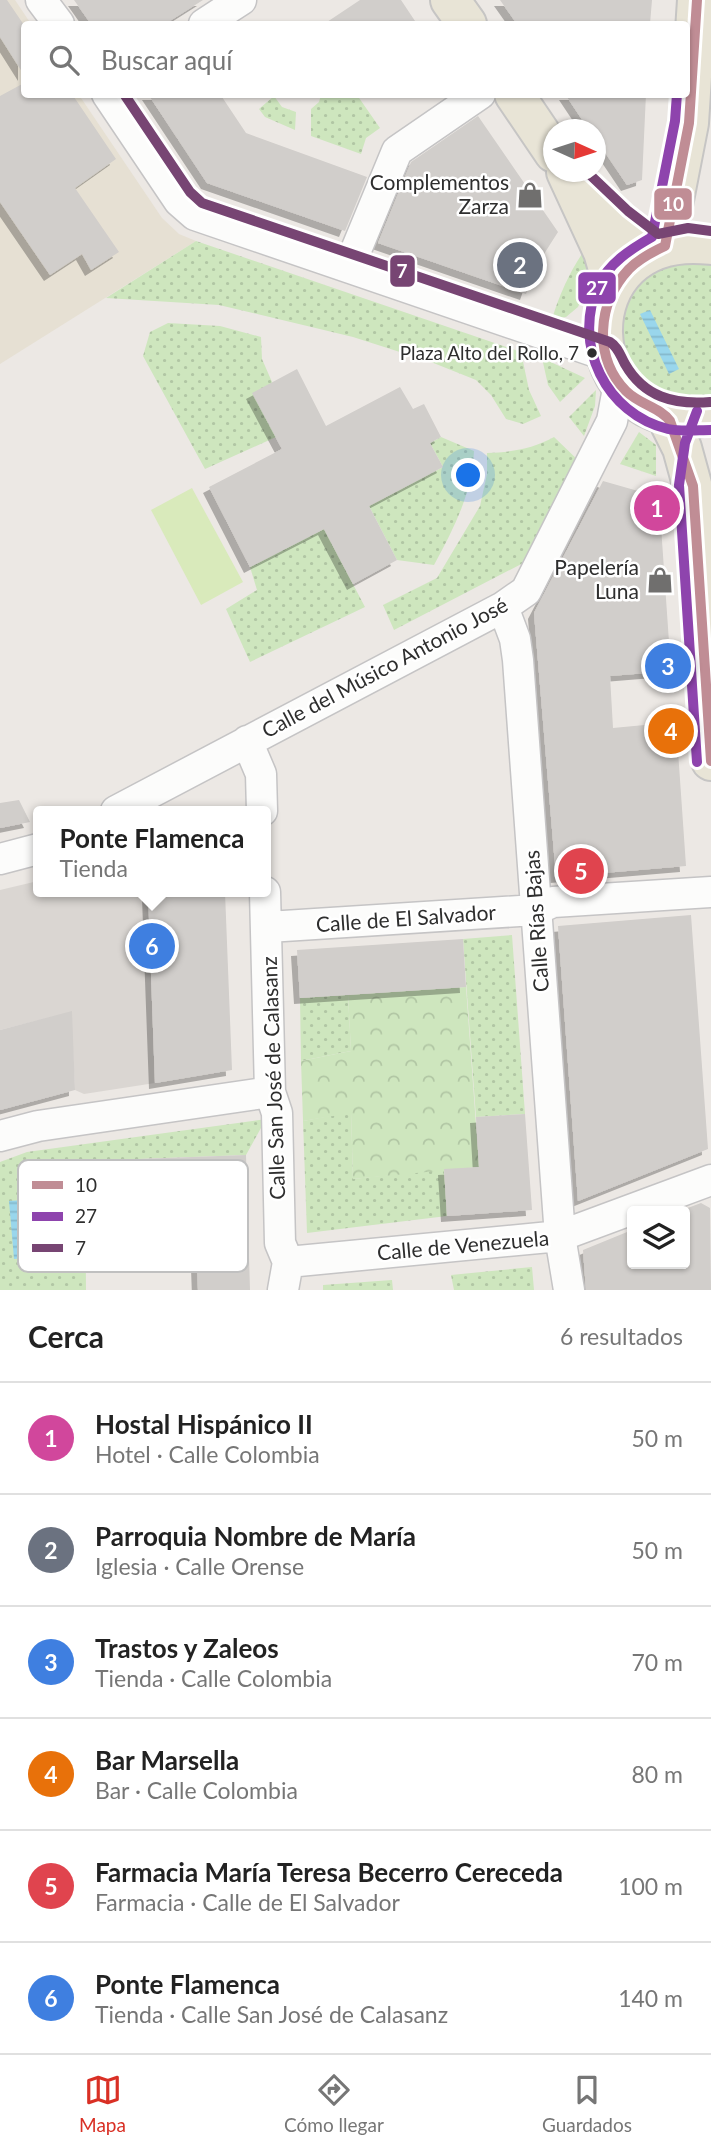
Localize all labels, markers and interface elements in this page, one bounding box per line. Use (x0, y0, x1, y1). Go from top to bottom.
search box (21, 21, 690, 98)
icon: search (45, 41, 83, 79)
text: Buscar aquí (101, 44, 232, 76)
north arrow (543, 119, 606, 182)
place label: Complementos Zarza (370, 169, 509, 218)
shop icon: Complementos Zarza (515, 180, 545, 210)
line badge: 10 (653, 187, 693, 221)
text: 10 (662, 192, 684, 215)
pin: 2 (497, 239, 543, 291)
line badge: 7 (389, 254, 416, 288)
text: 7 (396, 259, 408, 282)
line badge: 27 (577, 271, 617, 305)
text: 27 (586, 276, 608, 299)
place label: Plaza Alto del Rollo, 7 (400, 341, 579, 364)
marker: Plaza Alto del Rollo, 7 (585, 346, 599, 360)
your location (451, 458, 485, 492)
pin: 1 (634, 482, 680, 534)
place label: Papelería Luna (554, 554, 639, 603)
shop icon: Papelería Luna (645, 565, 675, 595)
street label: Calle del Músico Antonio José (257, 591, 511, 742)
pin: 3 (645, 640, 691, 692)
pin: 4 (648, 705, 694, 757)
popup (33, 806, 271, 897)
text: Ponte Flamenca (60, 822, 244, 854)
pin: 5 (558, 845, 604, 897)
street label: Calle Rías Bajas (518, 849, 553, 993)
text: Tienda (60, 854, 128, 882)
street label: Calle de El Salvador (315, 899, 497, 936)
pin: 6 (129, 920, 175, 972)
street label: Calle San José de Calasanz (256, 956, 289, 1200)
legend (18, 1160, 248, 1272)
text: 10 (75, 1173, 97, 1196)
text: 27 (75, 1204, 97, 1227)
map controls (627, 1206, 690, 1269)
button: layers (627, 1206, 690, 1269)
street label: Calle de Venezuela (376, 1225, 550, 1264)
text: 7 (75, 1236, 86, 1259)
text: Cerca (28, 1318, 104, 1354)
text: 6 resultados (560, 1322, 683, 1350)
text: Hostal Hispánico II (95, 1408, 313, 1440)
text: 1 (44, 1424, 58, 1452)
text: 50 m (632, 1424, 683, 1452)
text: Hotel · Calle Colombia (95, 1440, 320, 1468)
text: Parroquia Nombre de María (95, 1520, 416, 1552)
text: 2 (44, 1536, 58, 1564)
text: 50 m (632, 1536, 683, 1564)
text: Iglesia · Calle Orense (95, 1552, 304, 1580)
text: Trastos y Zaleos (95, 1632, 279, 1664)
text: 3 (44, 1648, 58, 1676)
text: 70 m (632, 1648, 683, 1676)
text: Tienda · Calle Colombia (95, 1664, 332, 1692)
text: Bar Marsella (95, 1744, 239, 1776)
text: 4 (44, 1760, 58, 1788)
text: 80 m (632, 1760, 683, 1788)
text: Bar · Calle Colombia (95, 1776, 298, 1804)
text: Farmacia María Teresa Becerro Cereceda (95, 1856, 563, 1888)
text: 5 (44, 1872, 58, 1900)
text: 100 m (618, 1872, 683, 1900)
text: Farmacia · Calle de El Salvador (95, 1888, 400, 1916)
text: Ponte Flamenca (95, 1968, 280, 2000)
text: 6 (44, 1984, 58, 2012)
text: 140 m (618, 1984, 683, 2012)
text: Tienda · Calle San José de Calasanz (95, 2000, 448, 2028)
tab: Mapa (79, 2071, 126, 2136)
tab: Cómo llegar (284, 2071, 384, 2136)
tab: Guardados (542, 2071, 632, 2136)

